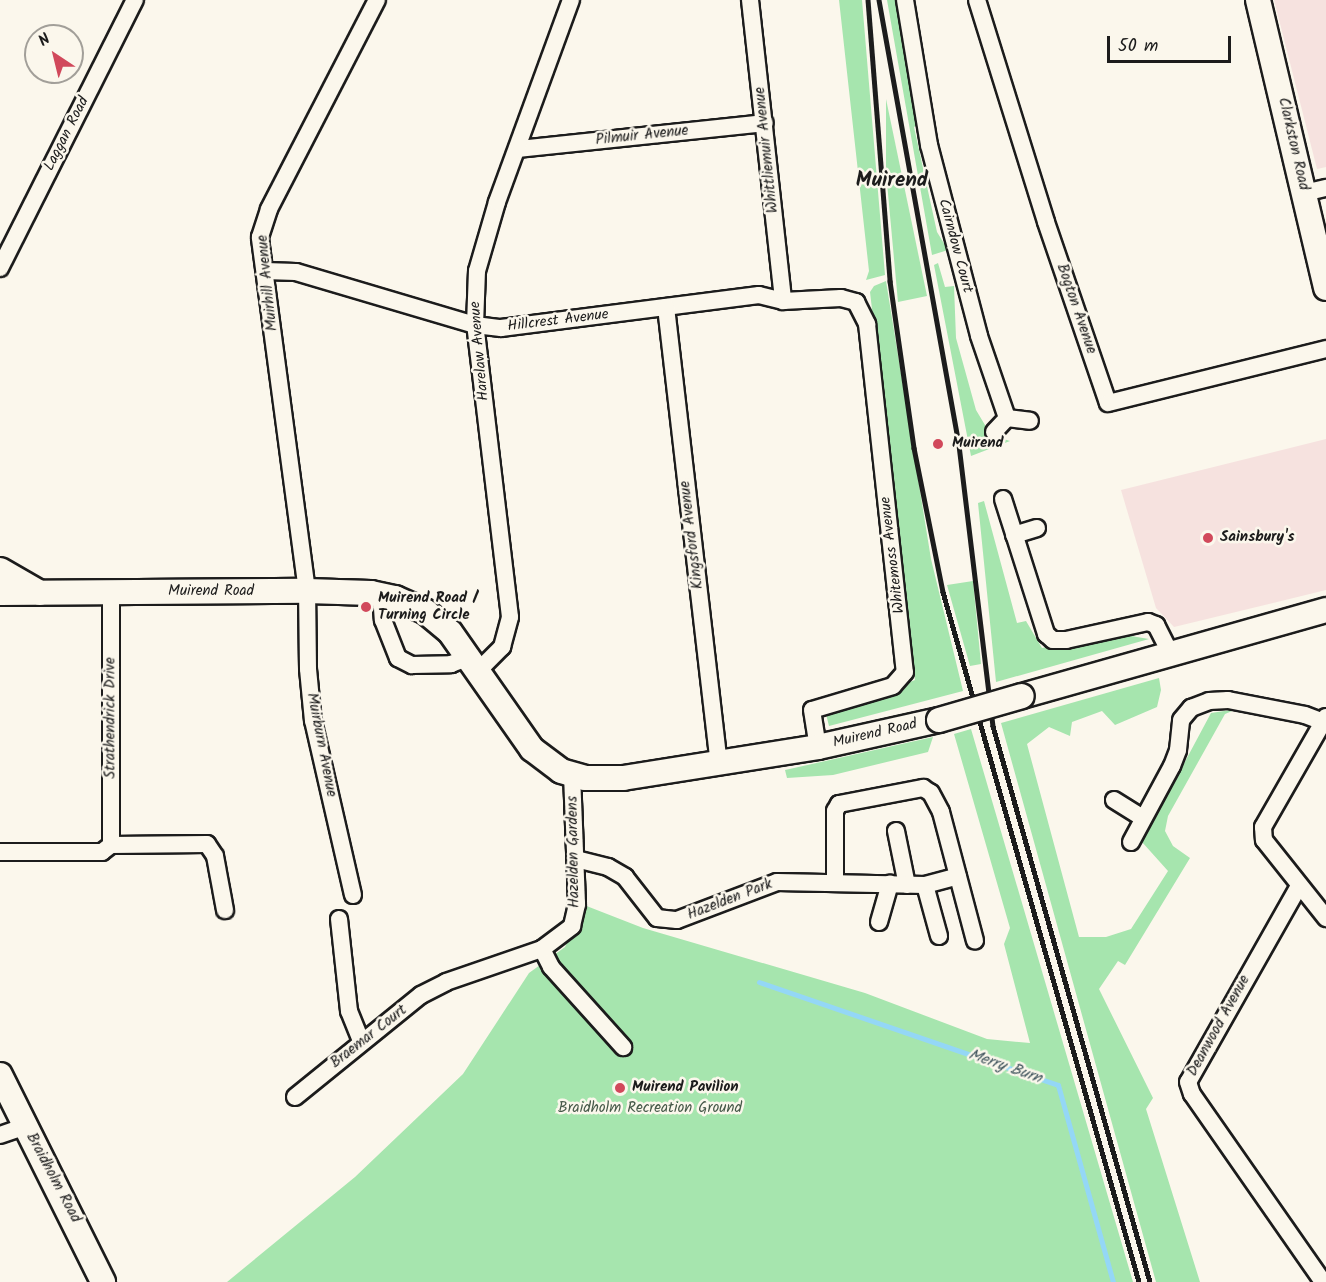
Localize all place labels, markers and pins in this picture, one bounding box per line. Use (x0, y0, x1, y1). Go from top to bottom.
marker: Muirend (929, 435, 947, 453)
place label: Muirend (952, 435, 1004, 453)
place label: Sainsbury's (1220, 529, 1294, 547)
marker: Sainsbury's (1201, 531, 1215, 545)
place label: Muirend Road / Turning Circle (378, 589, 477, 624)
marker: Muirend Road / Turning Circle (359, 600, 373, 614)
place label: Muirend Pavilion (632, 1079, 739, 1097)
marker: Muirend Pavilion (613, 1081, 627, 1095)

